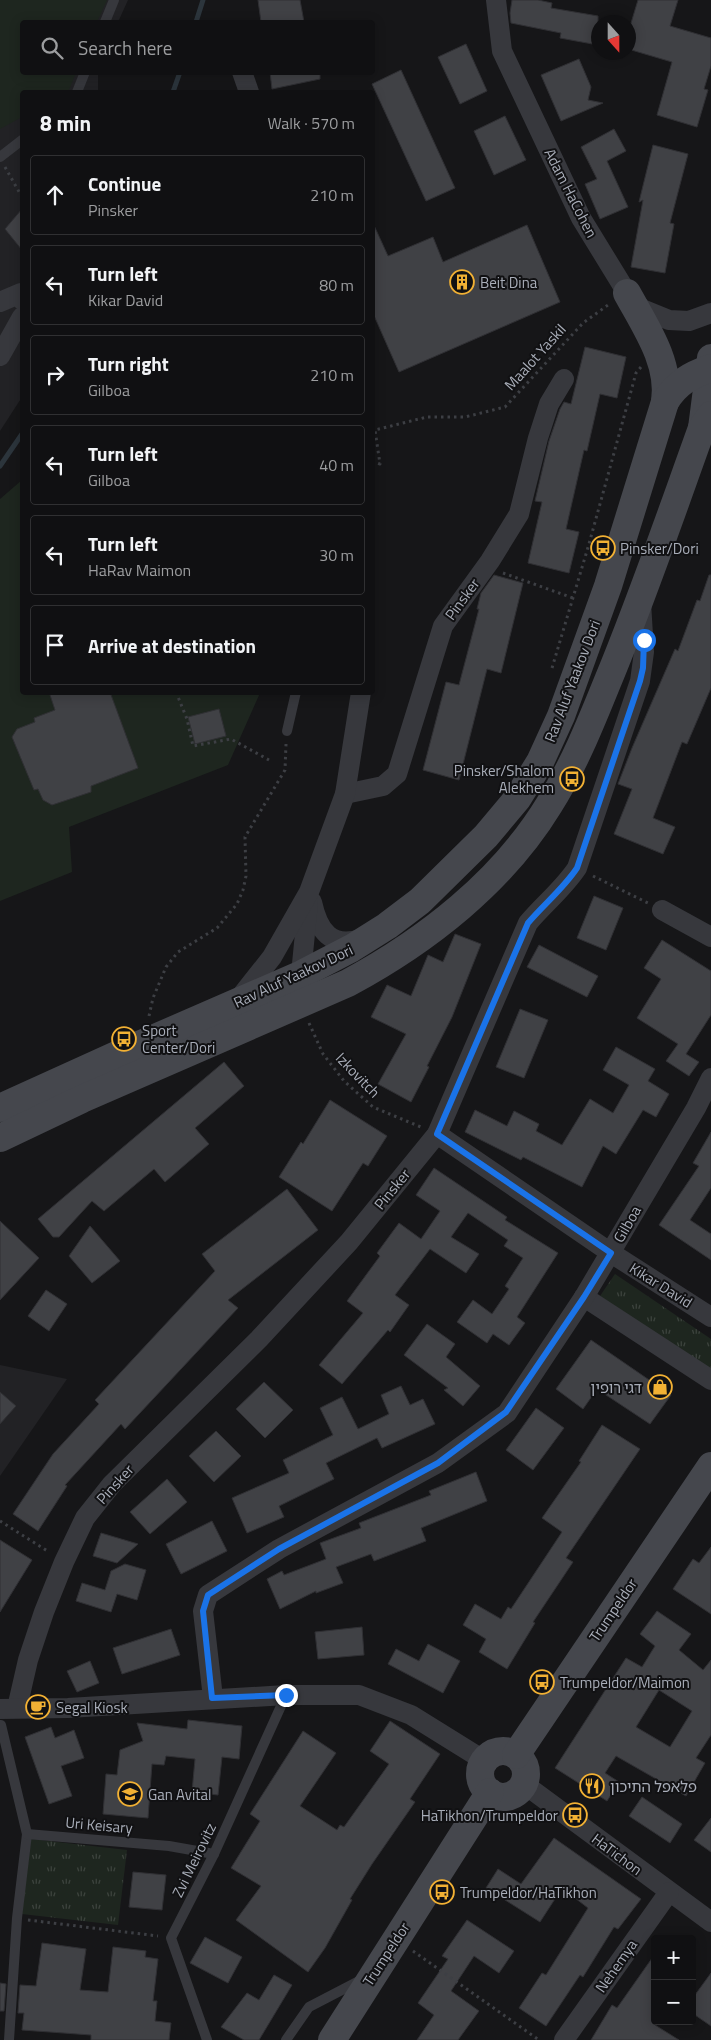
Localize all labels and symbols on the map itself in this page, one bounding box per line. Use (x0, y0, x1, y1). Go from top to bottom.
north arrow (591, 15, 636, 60)
street label: Adam HaCohen (539, 144, 603, 242)
building icon: Beit Dina (449, 269, 475, 295)
place label: Beit Dina (480, 271, 538, 294)
street label: Maalot Yaskil (499, 318, 571, 396)
bus stop icon: Pinsker/Dori (590, 535, 616, 561)
place label: Pinsker/Dori (620, 537, 699, 560)
street label: Pinsker (439, 573, 485, 625)
street label: Rav Aluf Yaakov Dori (538, 617, 606, 745)
route start (633, 629, 656, 652)
place label: Pinsker/Shalom Alekhem (454, 759, 554, 799)
bus stop icon: Pinsker/Shalom Alekhem (559, 766, 585, 792)
street label: Rav Aluf Yaakov Dori (230, 938, 356, 1014)
place label: Sport Center/Dori (142, 1019, 215, 1059)
bus stop icon: Sport Center/Dori (111, 1026, 137, 1052)
street label: Izkovitch (330, 1047, 386, 1103)
street label: Pinsker (368, 1164, 416, 1214)
street label: Gilboa (607, 1201, 647, 1247)
street label: Kikar David (625, 1257, 697, 1313)
shop icon: דגי רופין (647, 1374, 673, 1400)
place label: דגי רופין (591, 1376, 642, 1399)
street label: Pinsker (91, 1459, 139, 1509)
street label: Trumpeldor (583, 1574, 643, 1646)
bus stop icon: Trumpeldor/Maimon (529, 1669, 555, 1695)
place label: Trumpeldor/Maimon (560, 1671, 690, 1694)
route end (275, 1684, 298, 1707)
cafe icon: Segal Kiosk (25, 1694, 51, 1720)
place label: Segal Kiosk (56, 1696, 128, 1719)
restaurant icon: פלאפל התיכון (579, 1773, 605, 1799)
place label: פלאפל התיכון (610, 1775, 697, 1798)
school or university icon: Gan Avital (117, 1781, 143, 1807)
place label: Gan Avital (148, 1783, 212, 1806)
bus stop icon: HaTikhon/Trumpeldor (562, 1802, 588, 1828)
place label: HaTikhon/Trumpeldor (421, 1804, 558, 1827)
street label: Uri Keisary (64, 1811, 134, 1839)
street label: Zvi Meirovitz (166, 1819, 222, 1901)
street label: HaTichon (587, 1827, 647, 1881)
bus stop icon: Trumpeldor/HaTikhon (429, 1879, 455, 1905)
place label: Trumpeldor/HaTikhon (460, 1881, 597, 1904)
street label: Trumpeldor (357, 1917, 415, 1991)
street label: Nehemya (589, 1934, 643, 1997)

